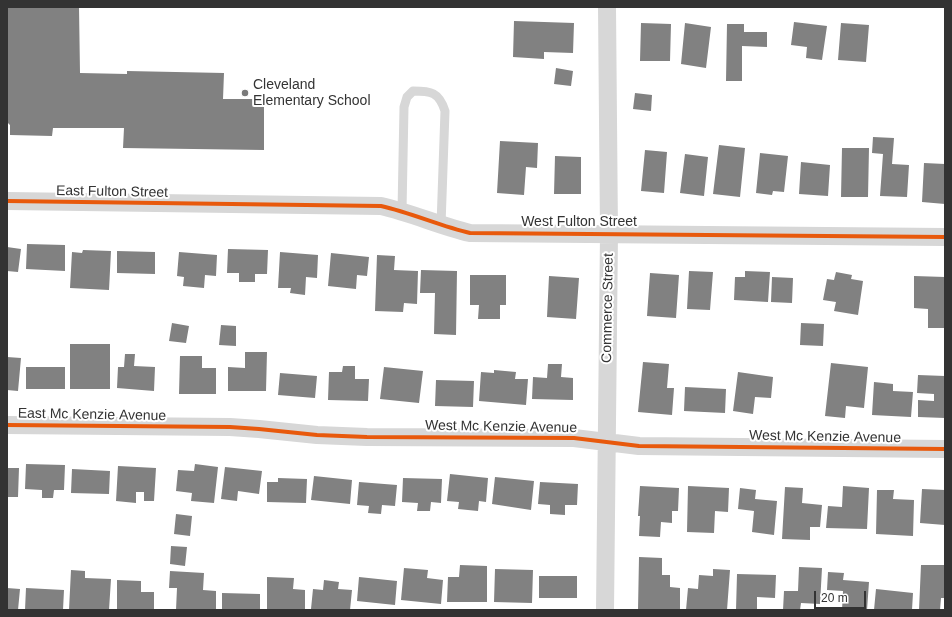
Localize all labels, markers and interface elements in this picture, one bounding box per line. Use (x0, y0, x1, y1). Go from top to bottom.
place label: Cleveland Elementary School (253, 77, 371, 110)
marker: Cleveland Elementary School (240, 88, 250, 98)
street label: East Fulton Street (56, 183, 168, 201)
street label: West Fulton Street (521, 214, 637, 230)
street label: Commerce Street (599, 253, 617, 363)
street label: East Mc Kenzie Avenue (18, 405, 166, 425)
street label: West Mc Kenzie Avenue (425, 417, 577, 437)
street label: West Mc Kenzie Avenue (749, 427, 901, 447)
scale bar (816, 583, 868, 609)
text: 20 m (821, 591, 848, 605)

